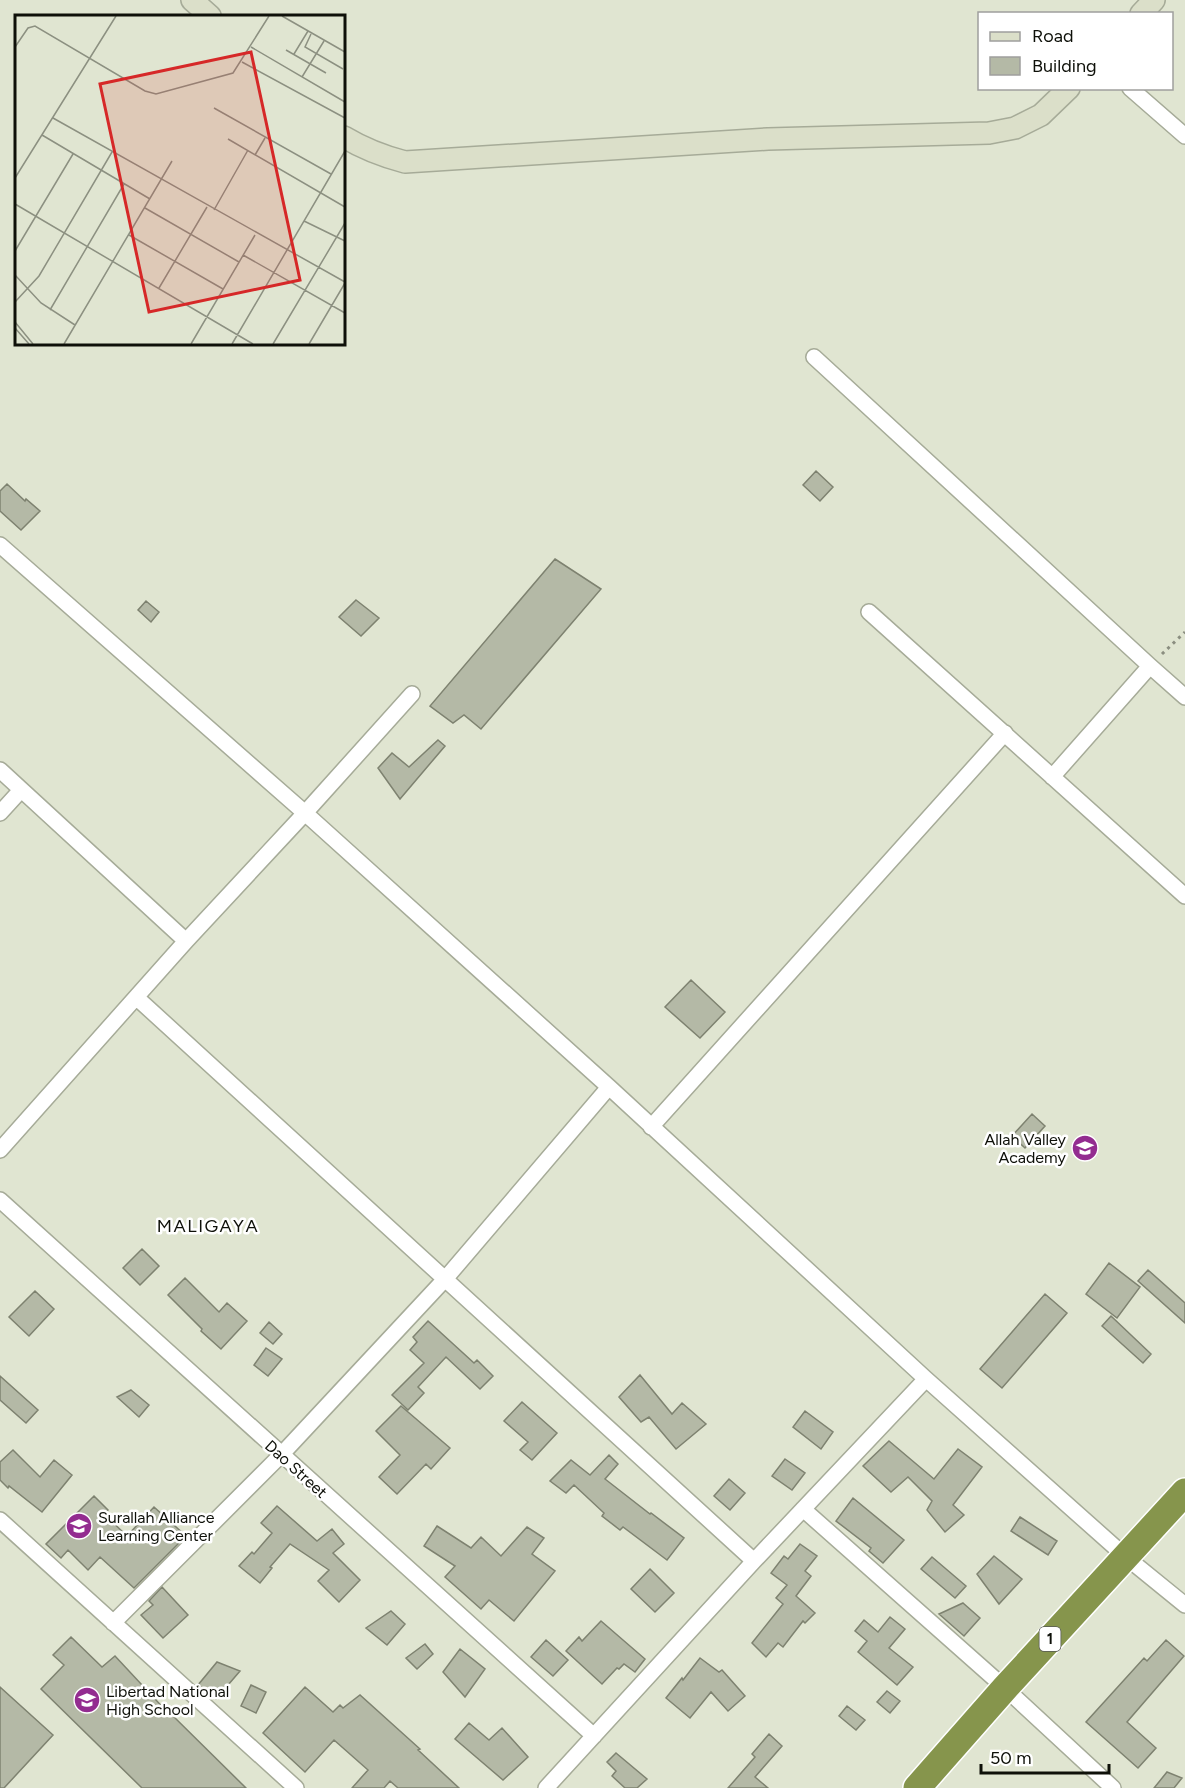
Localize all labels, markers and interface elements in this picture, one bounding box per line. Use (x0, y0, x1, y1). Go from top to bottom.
legend (978, 12, 1173, 90)
inset map (15, 15, 345, 345)
text: Road (1032, 25, 1073, 47)
text: Building (1032, 55, 1097, 77)
place label: Allah Valley Academy (985, 1130, 1067, 1167)
school or university icon: Allah Valley Academy (1070, 1133, 1100, 1163)
district label: MALIGAYA (157, 1215, 259, 1237)
street label: Dao Street (261, 1436, 331, 1502)
place label: Surallah Alliance Learning Center (98, 1508, 215, 1545)
school or university icon: Surallah Alliance Learning Center (64, 1511, 94, 1541)
road number: 1 (1040, 1627, 1060, 1651)
place label: Libertad National High School (106, 1682, 229, 1719)
school or university icon: Libertad National High School (72, 1685, 102, 1715)
scale bar (981, 1737, 1108, 1775)
text: 50 m (990, 1747, 1032, 1769)

